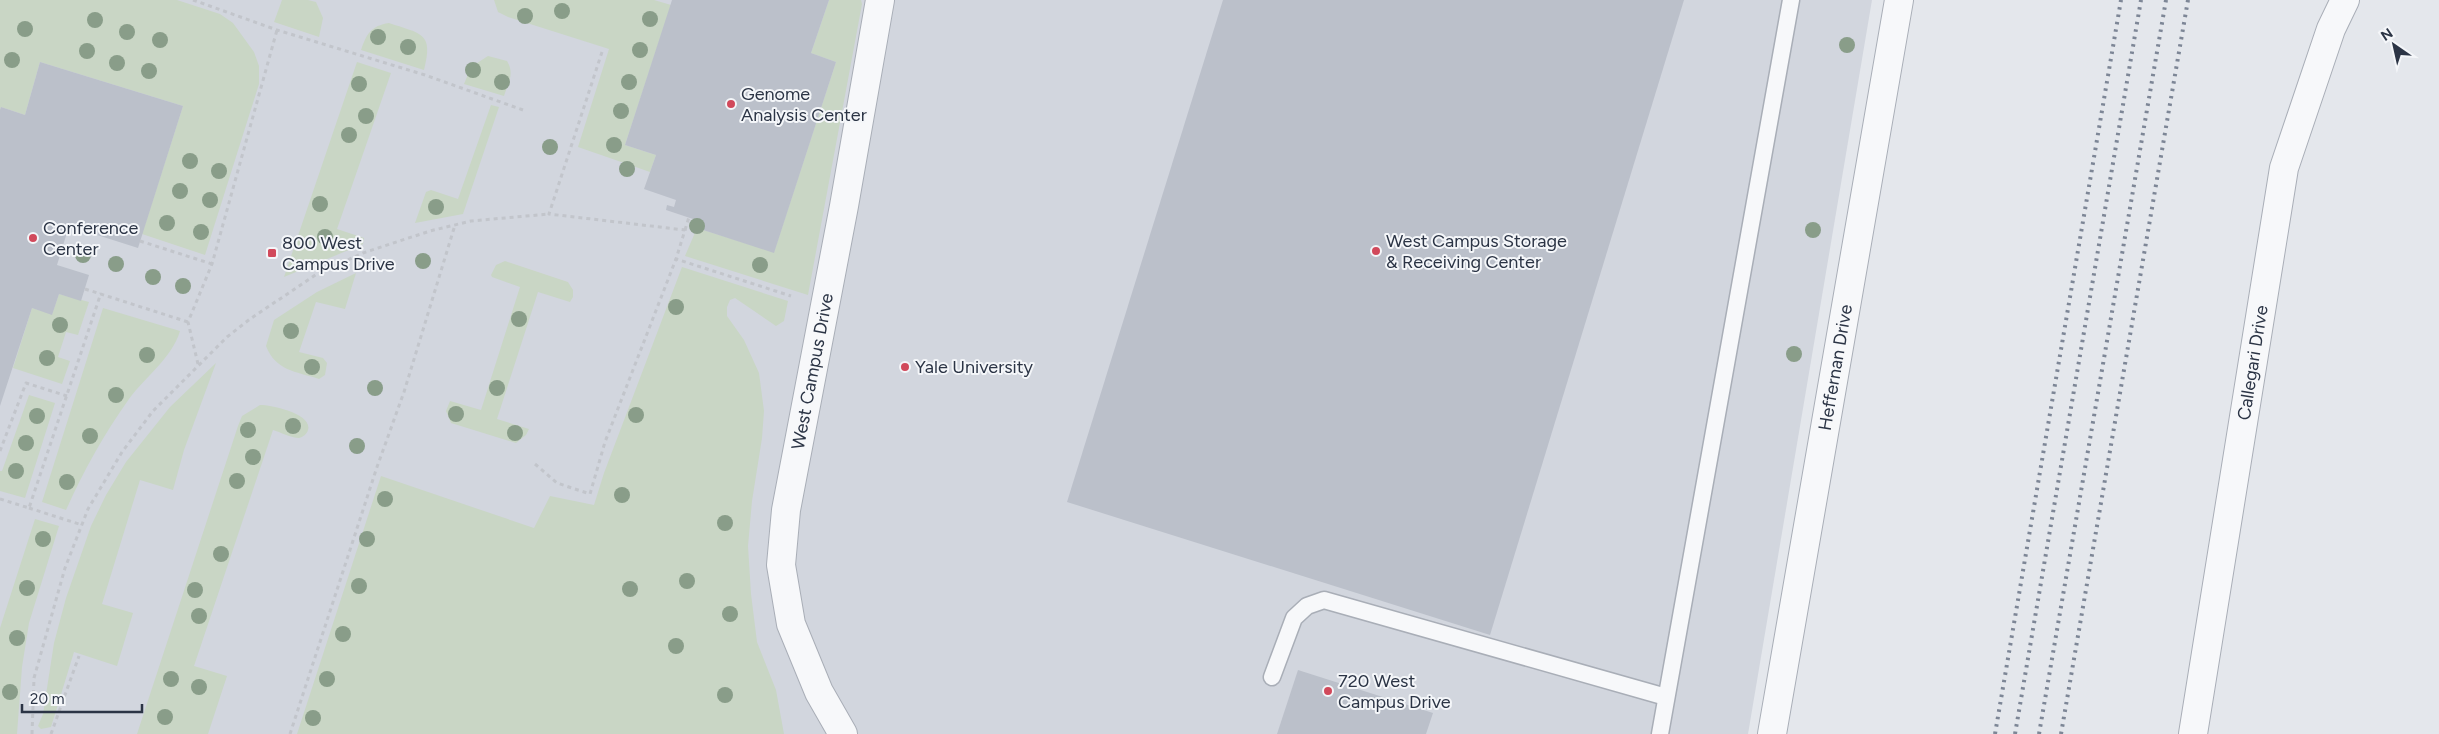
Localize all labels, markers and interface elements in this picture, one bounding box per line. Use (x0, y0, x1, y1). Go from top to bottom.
north arrow (2369, 20, 2419, 70)
text: N (2378, 25, 2396, 45)
place label: Genome Analysis Center (741, 83, 867, 126)
marker: Genome Analysis Center (725, 98, 737, 110)
place label: Conference Center (43, 217, 139, 260)
place label: West Campus Storage & Receiving Center (1386, 230, 1567, 273)
marker: Conference Center (27, 232, 39, 244)
place label: 800 West Campus Drive (282, 232, 395, 275)
marker: West Campus Storage & Receiving Center (1370, 245, 1382, 257)
marker: 800 West Campus Drive (266, 247, 278, 259)
street label: West Campus Drive (787, 291, 838, 452)
street label: Heffernan Drive (1814, 302, 1857, 432)
street label: Callegari Drive (2233, 304, 2273, 422)
place label: Yale University (915, 356, 1034, 378)
marker: Yale University (899, 361, 911, 373)
place label: 720 West Campus Drive (1338, 670, 1451, 713)
scale bar (22, 682, 142, 714)
marker: 720 West Campus Drive (1322, 685, 1334, 697)
text: 20 m (30, 690, 64, 708)

